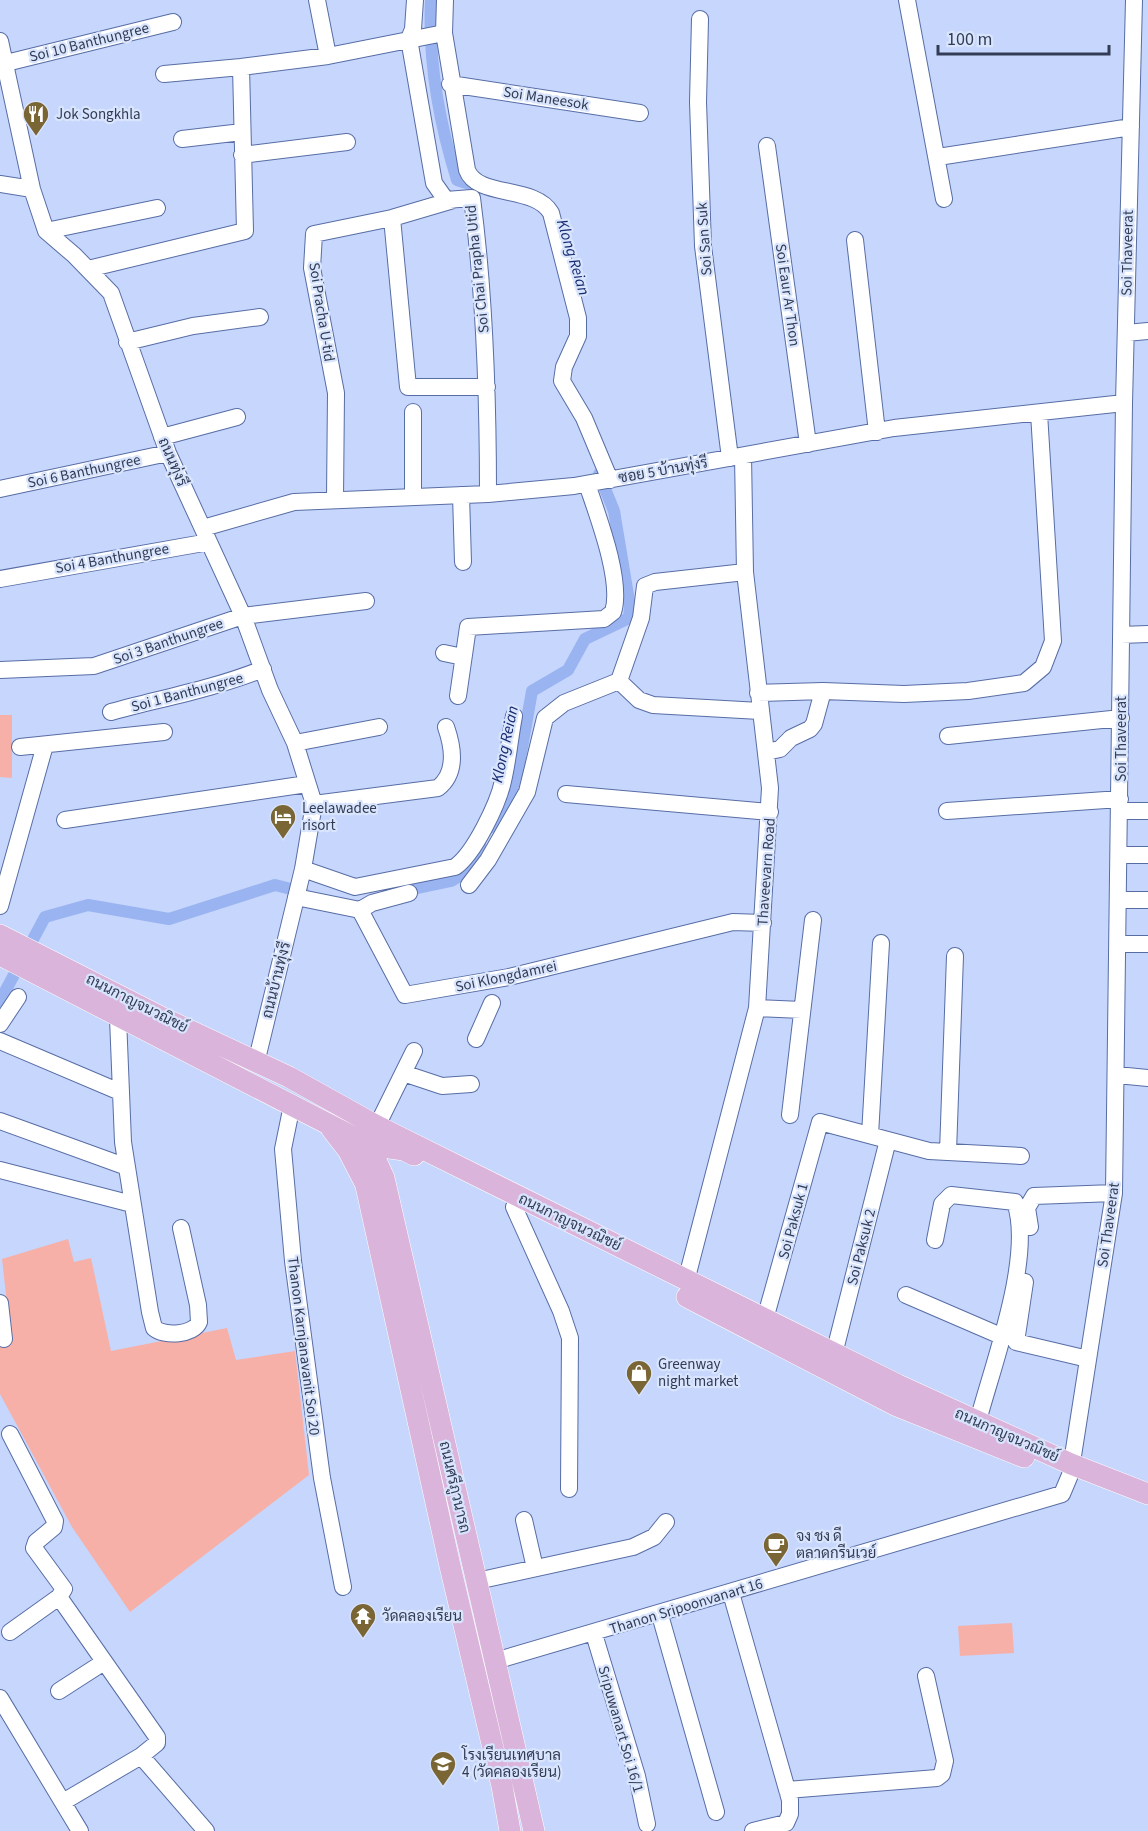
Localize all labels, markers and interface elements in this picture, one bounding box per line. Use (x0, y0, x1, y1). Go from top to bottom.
street label: Soi 10 Banthungree (27, 17, 151, 67)
scale bar (938, 18, 1109, 56)
text: 100 m (947, 27, 992, 52)
street label: Soi Maneesok (502, 81, 591, 116)
restaurant icon: Jok Songkhla (21, 99, 51, 137)
place label: Jok Songkhla (56, 104, 141, 125)
street label: Soi San Suk (691, 201, 718, 276)
street label: Soi Chai Prapha Utid (460, 204, 495, 334)
street label: Soi Thaveerat (1116, 210, 1139, 296)
water label: Klong Reian (551, 217, 595, 298)
street label: Soi Eaur Ar Thon (770, 242, 805, 348)
street label: Soi Pracha U-tid (303, 261, 340, 363)
street label: ถนนทุ่งรี (153, 434, 192, 490)
street label: Soi 6 Banthungree (26, 449, 143, 494)
street label: ซอย 5 บ้านทุ่งรี (617, 452, 709, 489)
street label: Soi 4 Banthungree (54, 538, 171, 579)
street label: Soi 3 Banthungree (110, 613, 226, 670)
street label: Soi 1 Banthungree (129, 667, 245, 718)
street label: Soi Thaveerat (1111, 696, 1132, 782)
water label: Klong Reian (486, 704, 524, 785)
place label: Leelawadee risort (302, 798, 377, 836)
hotel icon: Leelawadee risort (268, 802, 298, 840)
street label: Thaveevarn Road (752, 817, 781, 927)
street label: ถนนบ้านทุ่งรี (257, 940, 296, 1021)
street label: Soi Klongdamrei (453, 955, 559, 998)
street label: ถนนกาญจนวณิชย์ (82, 969, 191, 1038)
street label: Soi Paksuk 1 (773, 1181, 814, 1262)
street label: Soi Thaveerat (1092, 1181, 1125, 1269)
street label: ถนนกาญจนวณิชย์ (515, 1188, 625, 1256)
street label: Soi Paksuk 2 (842, 1207, 881, 1288)
street label: Thanon Karnjanavanit Soi 20 (282, 1255, 325, 1437)
place label: Greenway night market (658, 1354, 738, 1392)
shop icon: Greenway night market (624, 1358, 654, 1396)
street label: ถนนกาญจนวณิชย์ (951, 1403, 1062, 1468)
street label: ถนนศรีภูวนารถ (434, 1439, 475, 1535)
place label: จง ชง ดี ตลาดกรีนเวย์ (796, 1526, 876, 1564)
cafe icon: จง ชง ดี ตลาดกรีนเวย์ (761, 1530, 791, 1568)
street label: Thanon Sripoonvanart 16 (607, 1573, 765, 1640)
temple icon: วัดคลองเรียน (348, 1601, 378, 1639)
place label: วัดคลองเรียน (382, 1606, 462, 1627)
street label: Sripuwanart Soi 16/1 (592, 1663, 649, 1795)
place label: โรงเรียนเทศบาล 4 (วัดคลองเรียน) (461, 1745, 562, 1783)
school or university icon: โรงเรียนเทศบาล 4 (วัดคลองเรียน) (428, 1749, 458, 1787)

